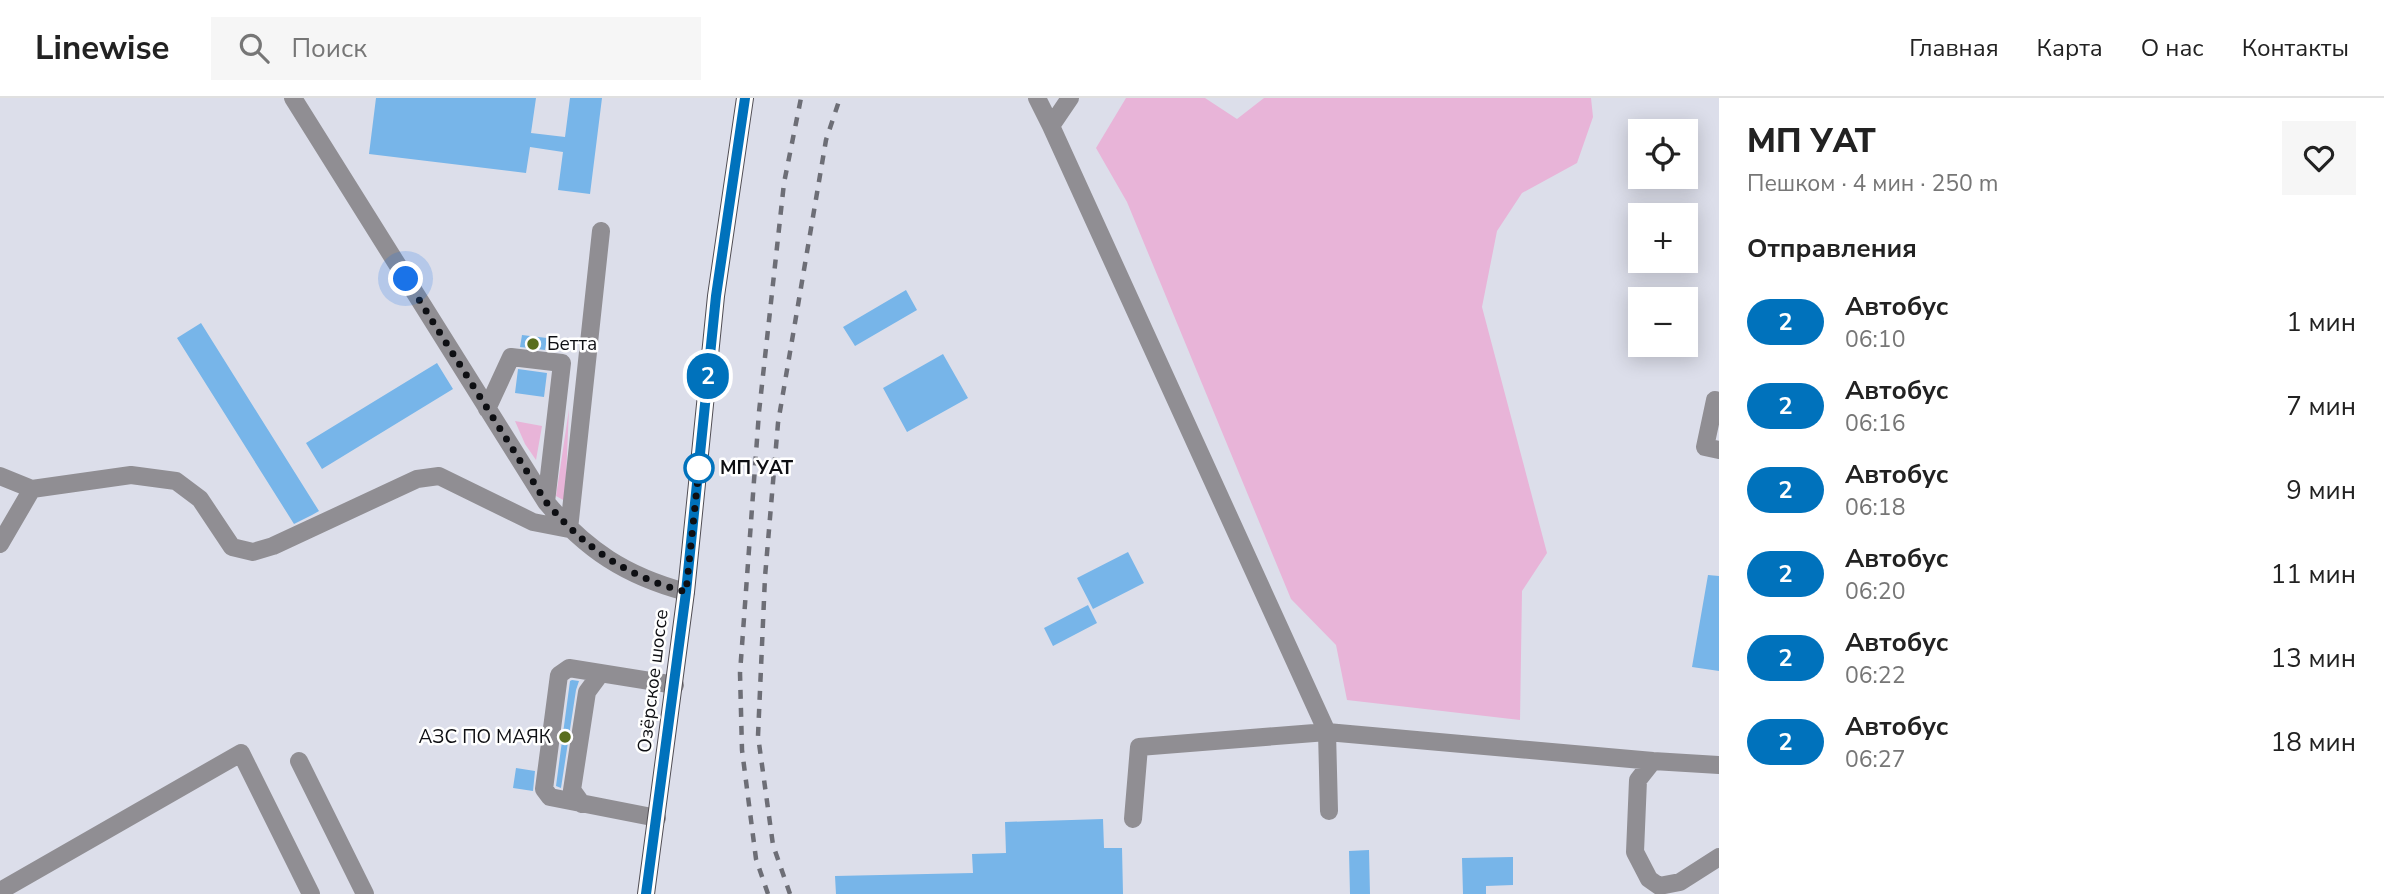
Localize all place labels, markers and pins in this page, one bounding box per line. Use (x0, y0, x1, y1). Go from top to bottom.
place label: Бетта (547, 331, 597, 357)
marker: Бетта (525, 336, 541, 352)
marker: МП УАТ (684, 453, 714, 483)
place label: МП УАТ (720, 455, 793, 481)
place label: АЗС ПО МАЯК (418, 724, 551, 750)
marker: АЗС ПО МАЯК (557, 729, 573, 745)

